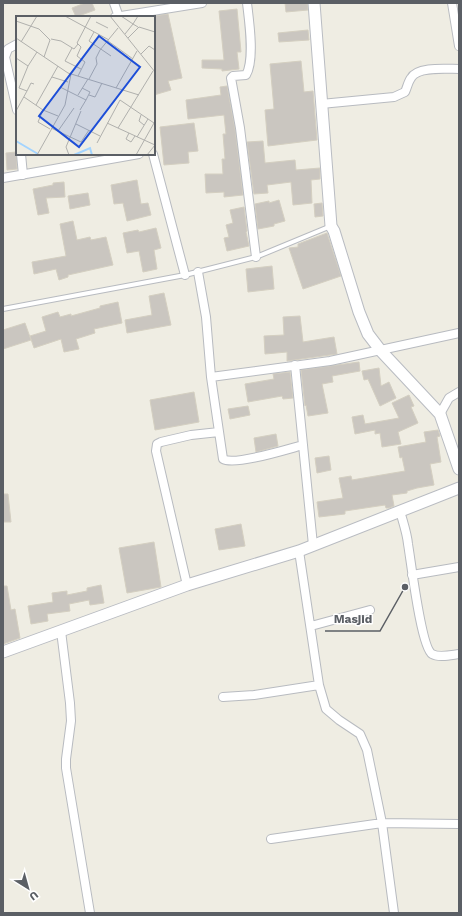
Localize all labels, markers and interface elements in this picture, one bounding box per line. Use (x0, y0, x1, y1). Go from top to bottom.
inset map (16, 16, 155, 155)
callout: Masjid (325, 607, 380, 631)
text: Masjid (334, 612, 372, 626)
north arrow (8, 868, 48, 908)
text: U (27, 888, 41, 903)

